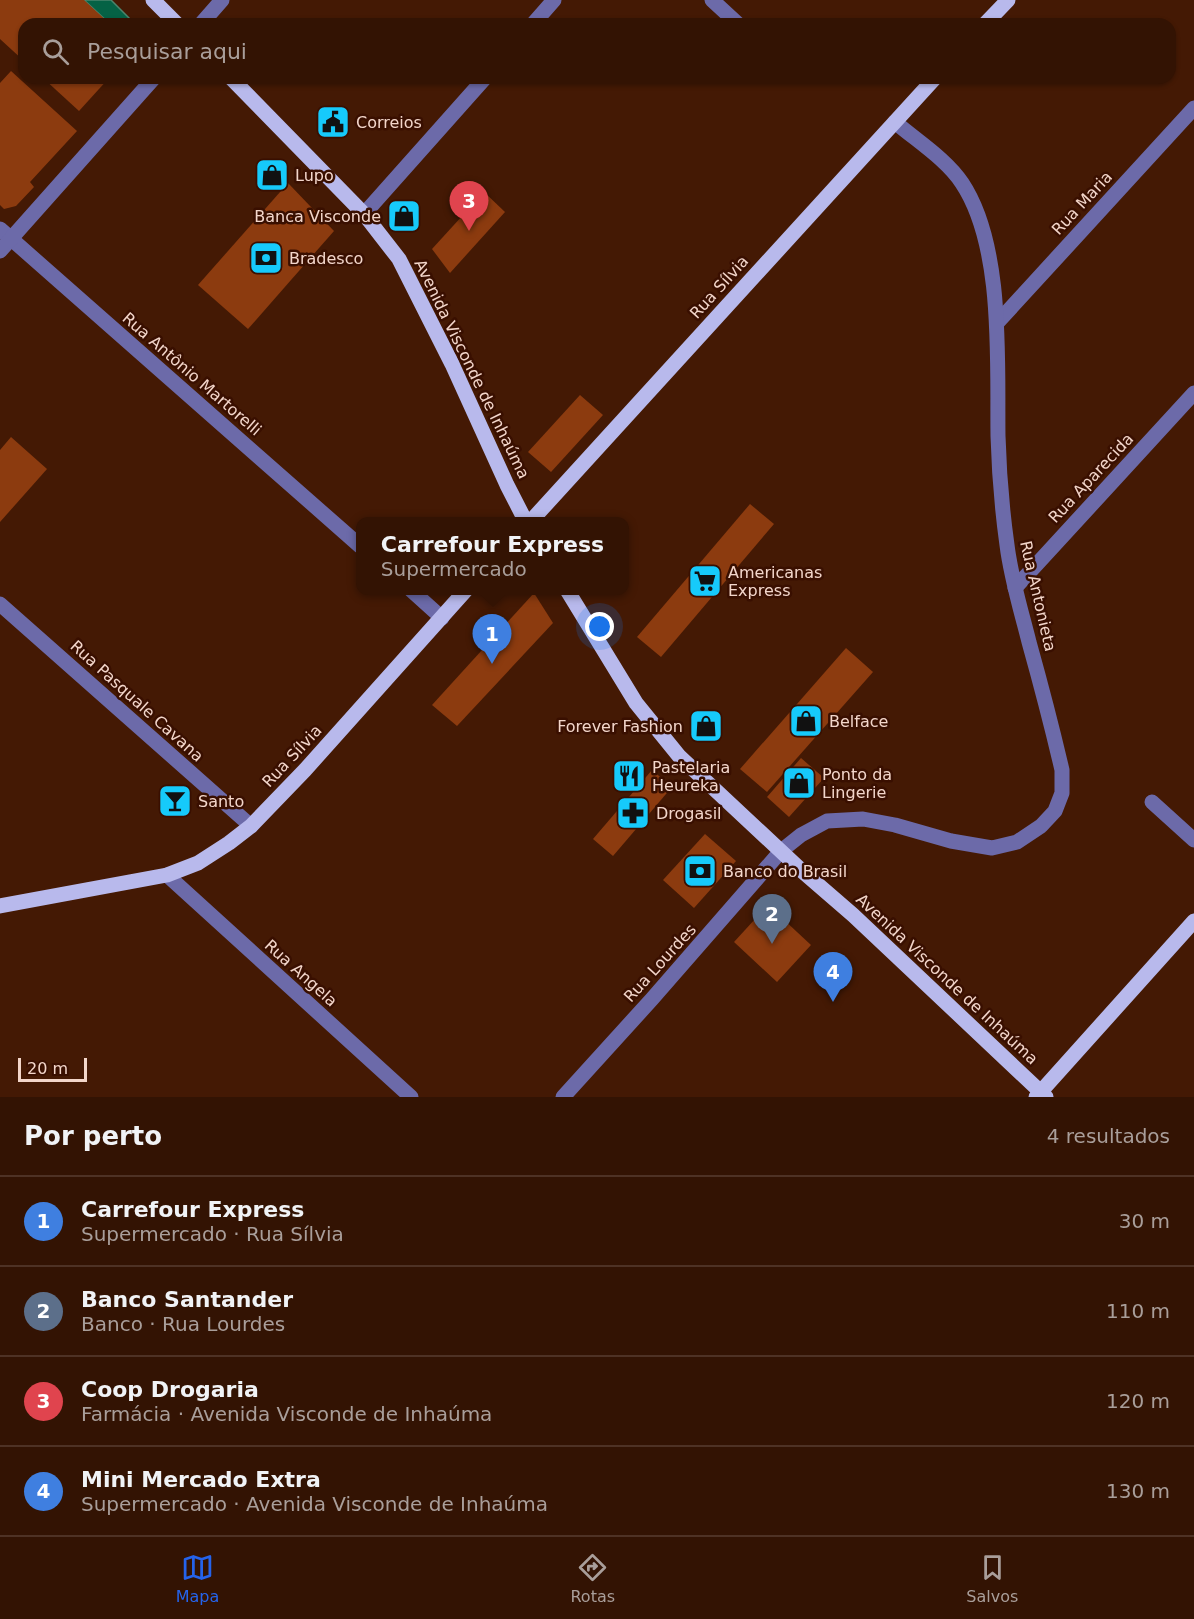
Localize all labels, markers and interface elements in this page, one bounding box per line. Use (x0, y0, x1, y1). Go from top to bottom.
search box (18, 18, 1176, 84)
icon: search (39, 35, 72, 68)
text: Pesquisar aqui (87, 39, 247, 64)
public building icon: Correios (315, 104, 351, 140)
place label: Correios (356, 113, 422, 132)
shop icon: Lupo (254, 157, 290, 193)
place label: Lupo (295, 166, 334, 185)
street label: Rua Maria (1048, 167, 1116, 239)
pin: 3 (450, 182, 488, 231)
shop icon: Banca Visconde (386, 198, 422, 234)
place label: Banca Visconde (254, 207, 381, 226)
bank icon: Bradesco (248, 240, 284, 276)
place label: Bradesco (289, 249, 363, 268)
street label: Rua Sílvia (686, 252, 752, 322)
street label: Avenida Visconde de Inhaúma (411, 256, 533, 482)
street label: Rua Antônio Martorelli (119, 309, 265, 439)
street label: Rua Aparecida (1045, 429, 1137, 527)
popup (356, 517, 629, 595)
text: Carrefour Express (381, 532, 604, 557)
street label: Rua Antonieta (1016, 539, 1060, 653)
text: Supermercado (381, 557, 527, 581)
supermarket icon: Americanas Express (687, 563, 723, 599)
place label: Americanas Express (728, 563, 822, 600)
your location (585, 612, 614, 641)
pin: 1 (472, 614, 512, 664)
street label: Rua Pasquale Cavana (67, 636, 207, 766)
shop icon: Belface (788, 703, 824, 739)
shop icon: Forever Fashion (688, 708, 724, 744)
place label: Belface (829, 712, 888, 731)
place label: Forever Fashion (557, 717, 683, 736)
street label: Rua Sílvia (258, 721, 326, 791)
restaurant icon: Pastelaria Heureka (611, 758, 647, 794)
place label: Pastelaria Heureka (652, 758, 730, 795)
shop icon: Ponto da Lingerie (781, 765, 817, 801)
place label: Ponto da Lingerie (822, 765, 892, 802)
bar icon: Santo (157, 783, 193, 819)
place label: Santo (198, 792, 244, 811)
pharmacy icon: Drogasil (615, 795, 651, 831)
place label: Drogasil (656, 804, 722, 823)
bank icon: Banco do Brasil (682, 853, 718, 889)
place label: Banco do Brasil (723, 862, 847, 881)
street label: Avenida Visconde de Inhaúma (852, 890, 1042, 1068)
pin: 2 (752, 894, 792, 944)
street label: Rua Lourdes (620, 920, 700, 1006)
street label: Rua Angela (261, 936, 341, 1010)
pin: 4 (814, 952, 852, 1002)
scale bar (18, 1055, 87, 1082)
text: 20 m (27, 1059, 68, 1078)
text: Por perto (24, 1121, 162, 1151)
text: 4 resultados (1047, 1124, 1170, 1148)
text: Carrefour Express (81, 1197, 304, 1222)
text: 1 (37, 1209, 50, 1233)
text: 30 m (1119, 1209, 1170, 1233)
text: Supermercado · Rua Sílvia (81, 1222, 344, 1246)
text: Banco Santander (81, 1287, 293, 1312)
text: 2 (37, 1299, 50, 1323)
text: 110 m (1106, 1299, 1170, 1323)
text: Banco · Rua Lourdes (81, 1312, 285, 1336)
text: Coop Drogaria (81, 1377, 259, 1402)
text: 3 (37, 1389, 50, 1413)
text: 120 m (1106, 1389, 1170, 1413)
text: Farmácia · Avenida Visconde de Inhaúma (81, 1402, 492, 1426)
text: Mini Mercado Extra (81, 1467, 321, 1492)
text: 4 (37, 1479, 50, 1503)
text: 130 m (1106, 1479, 1170, 1503)
text: Supermercado · Avenida Visconde de Inhaúma (81, 1492, 548, 1516)
tab: Mapa (176, 1551, 219, 1606)
tab: Rotas (570, 1551, 615, 1606)
tab: Salvos (966, 1551, 1018, 1606)

